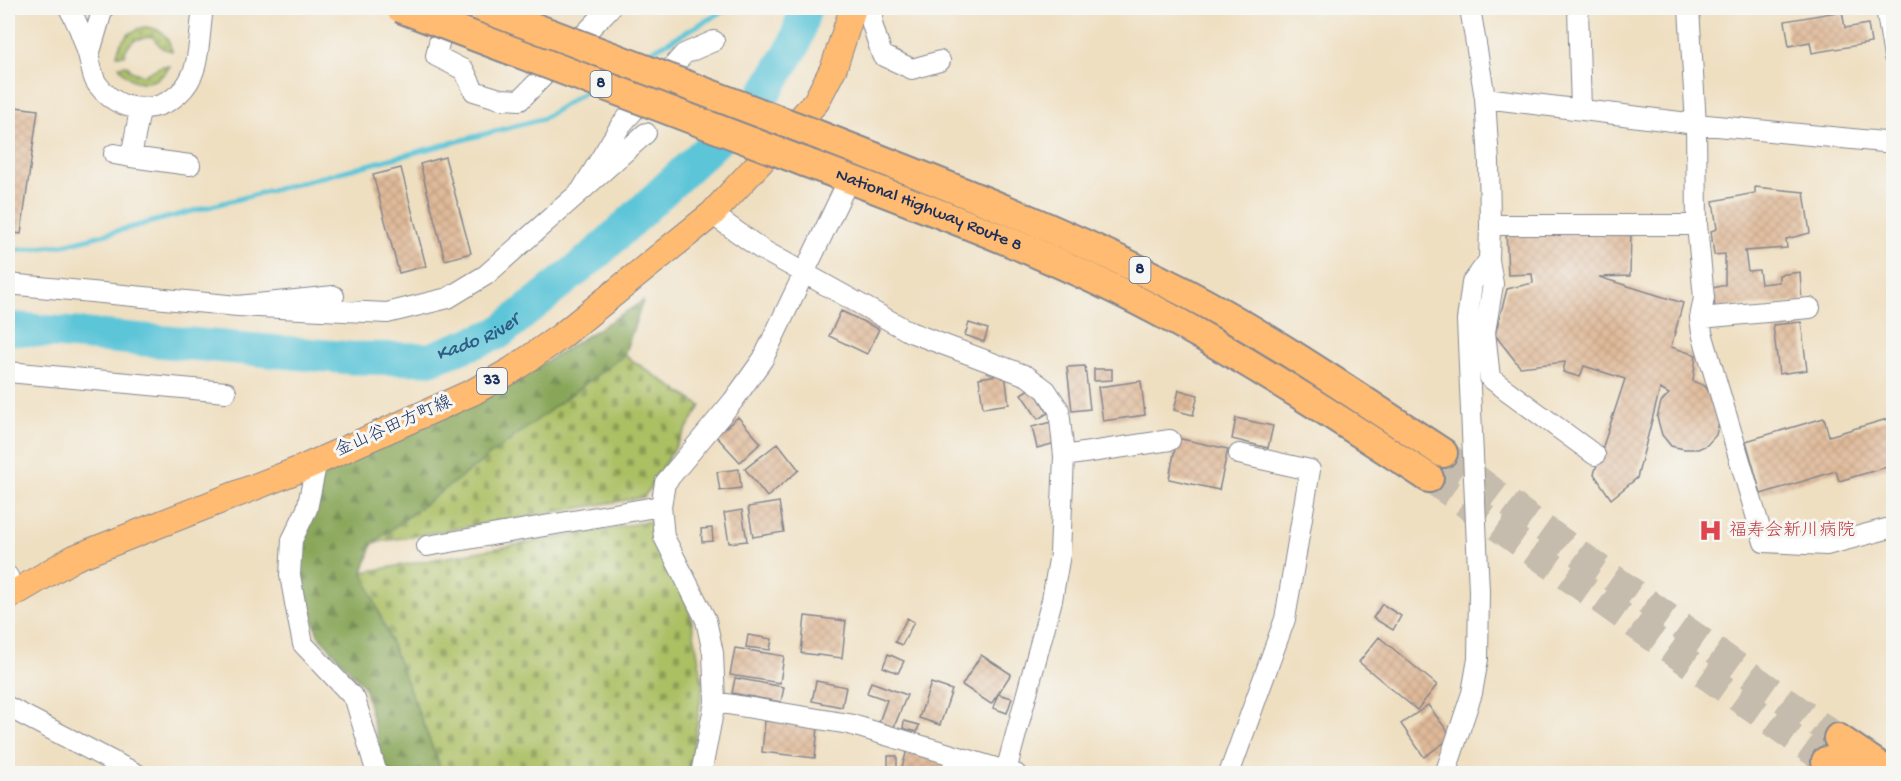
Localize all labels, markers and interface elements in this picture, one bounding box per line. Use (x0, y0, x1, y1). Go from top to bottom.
road number: 8 (590, 71, 612, 97)
street label: National Highway Route 8 (833, 164, 1025, 256)
road number: 8 (1130, 257, 1150, 283)
water label: Kado River (433, 306, 528, 367)
road number: 33 (477, 368, 507, 394)
street label: 金山谷田方町線 (332, 391, 456, 462)
hospital icon: 福寿会新川病院 (1698, 518, 1724, 544)
place label: 福寿会新川病院 (1729, 520, 1855, 542)

